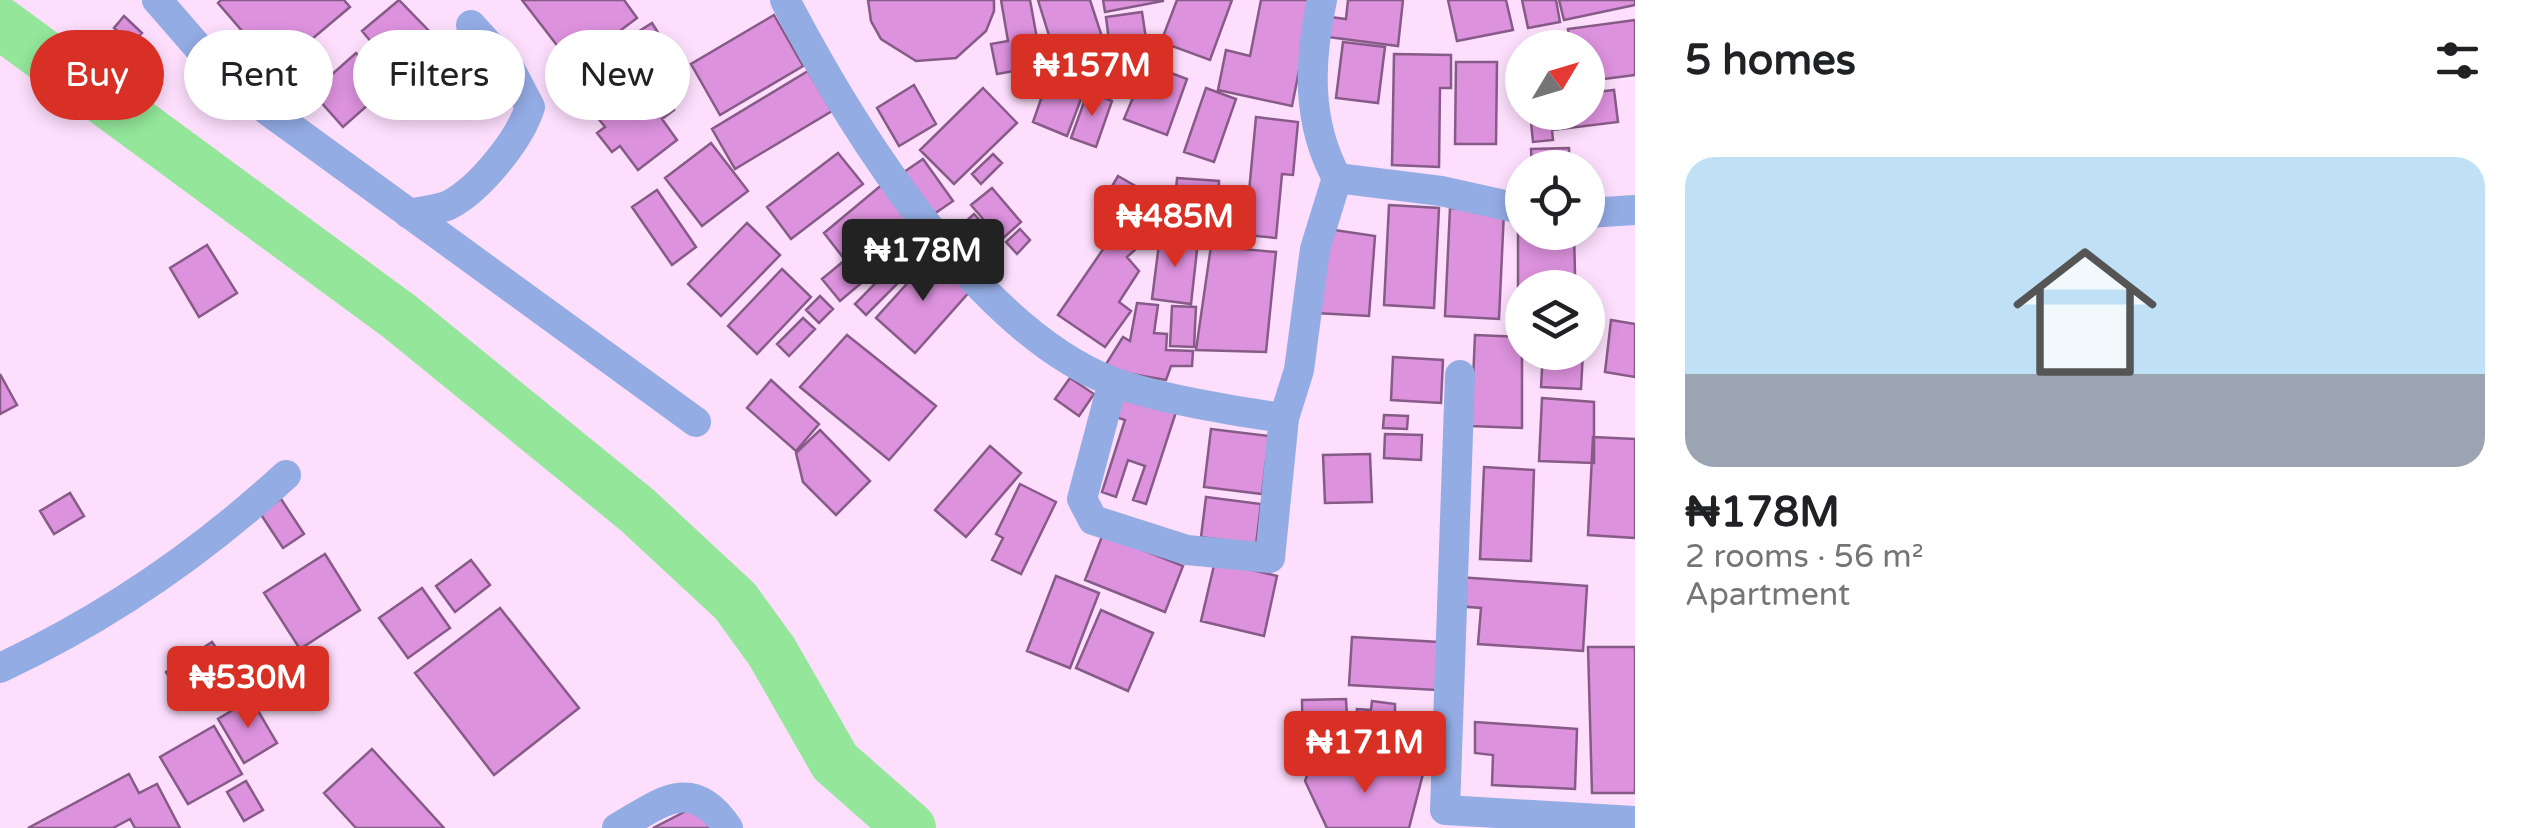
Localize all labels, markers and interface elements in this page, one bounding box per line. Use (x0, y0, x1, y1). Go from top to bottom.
chip: Buy (30, 30, 164, 120)
chip: Rent (184, 30, 333, 120)
chip: Filters (353, 30, 525, 120)
chip: New (545, 30, 690, 120)
north arrow (1505, 30, 1605, 130)
map controls (1505, 30, 1605, 370)
icon: filters (2430, 33, 2485, 88)
pin: ₦157M (1022, 34, 1162, 119)
text: 5 homes (1685, 35, 1856, 86)
text: ₦157M (1033, 47, 1151, 85)
button: locate (1505, 150, 1605, 250)
pin: ₦485M (1105, 185, 1245, 270)
text: ₦485M (1116, 198, 1234, 236)
pin: ₦178M (853, 219, 993, 304)
icon: home (1995, 222, 2175, 402)
text: ₦178M (864, 232, 982, 270)
button: layers (1505, 270, 1605, 370)
text: ₦178M (1685, 487, 1840, 538)
text: 2 rooms · 56 m² (1685, 538, 1924, 576)
text: Apartment (1685, 576, 1850, 614)
pin: ₦530M (178, 646, 318, 731)
text: ₦530M (189, 659, 307, 697)
pin: ₦171M (1295, 711, 1435, 796)
text: ₦171M (1306, 724, 1424, 762)

